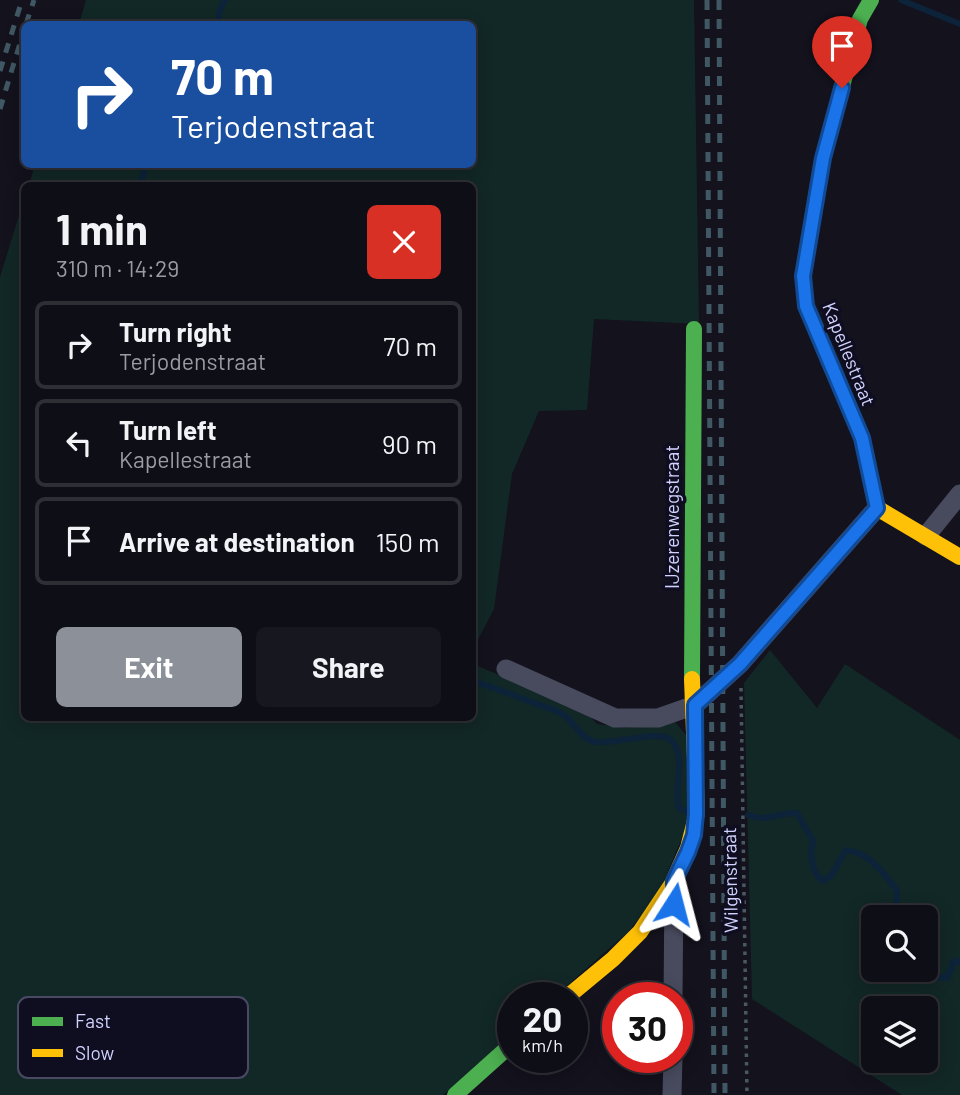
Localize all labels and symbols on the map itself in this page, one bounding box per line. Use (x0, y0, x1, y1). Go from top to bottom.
pin (812, 16, 872, 88)
street label: Kapellestraat (818, 299, 881, 409)
street label: IJzerenwegstraat (660, 445, 683, 589)
street label: Wilgenstraat (717, 827, 742, 933)
position arrow (637, 867, 711, 941)
speed limit sign: 30 (602, 982, 693, 1073)
legend (18, 997, 248, 1078)
text: Fast (75, 1009, 111, 1032)
text: Slow (75, 1041, 114, 1064)

